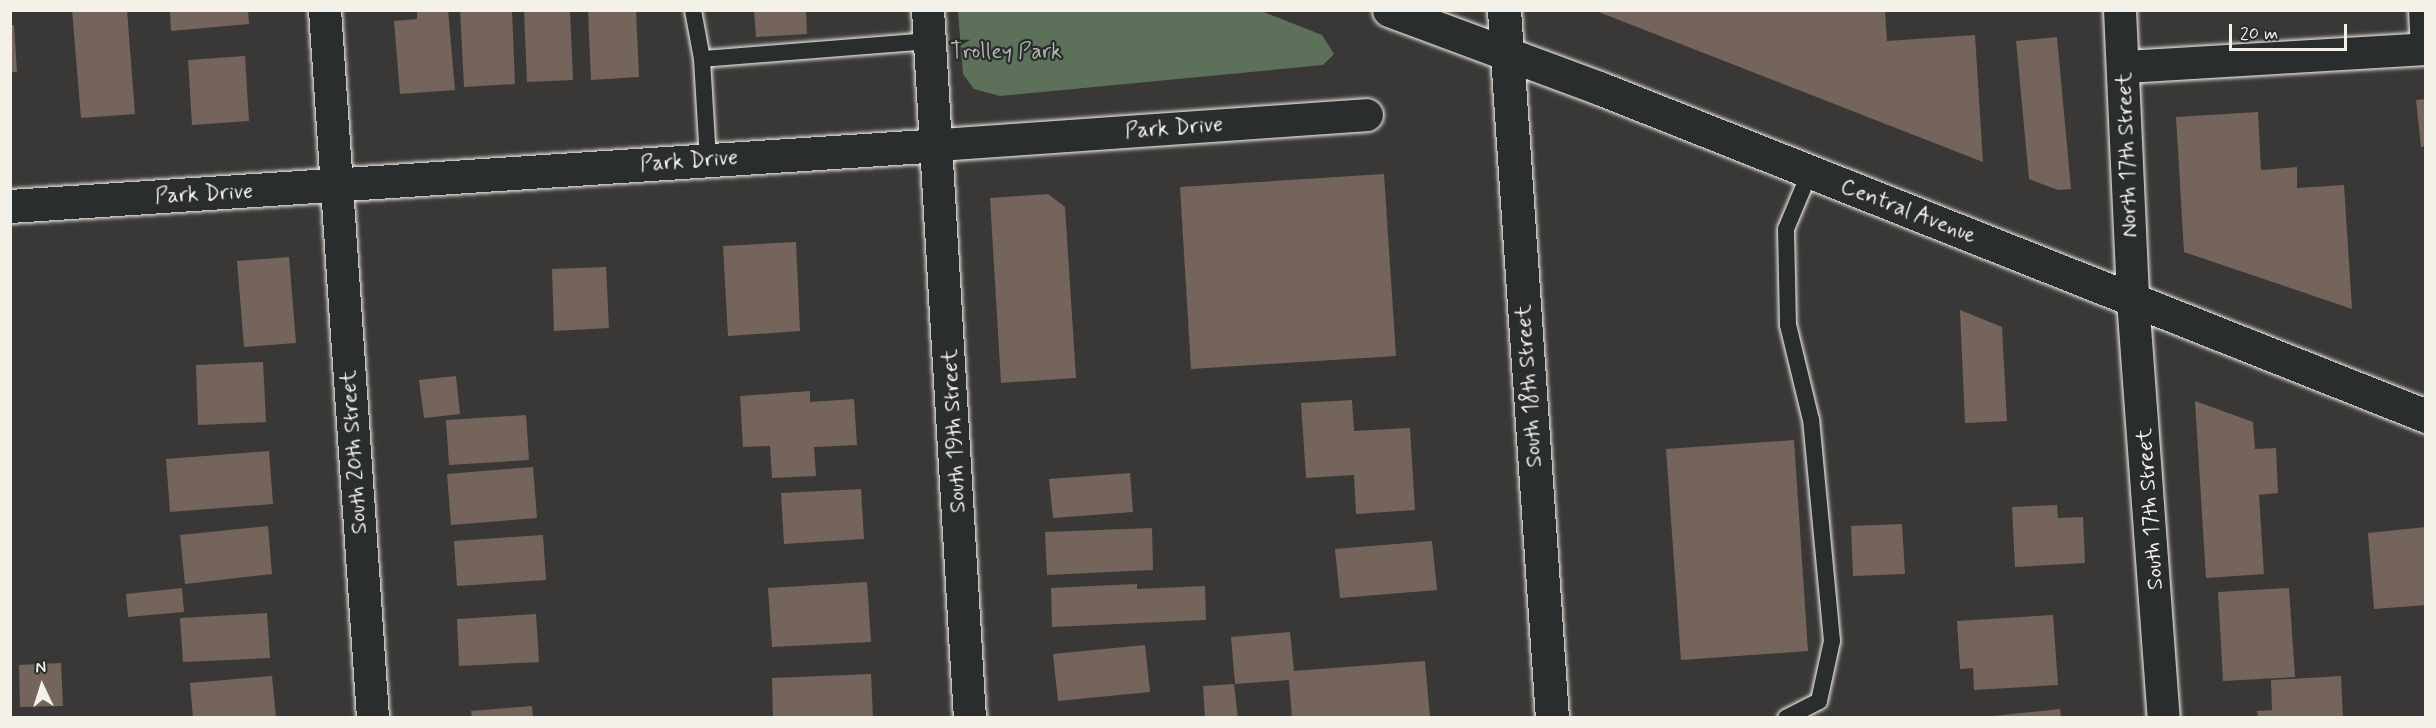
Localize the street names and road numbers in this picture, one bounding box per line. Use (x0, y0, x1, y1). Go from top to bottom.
street label: North 17th Street (2112, 72, 2144, 238)
street label: Park Drive (1124, 112, 1224, 146)
street label: Park Drive (639, 145, 739, 179)
street label: Central Avenue (1834, 173, 1982, 251)
street label: Park Drive (154, 179, 254, 211)
street label: South 18th Street (1511, 304, 1549, 468)
street label: South 19th Street (938, 348, 972, 514)
street label: South 20th Street (336, 369, 374, 535)
street label: South 17th Street (2132, 427, 2170, 591)

